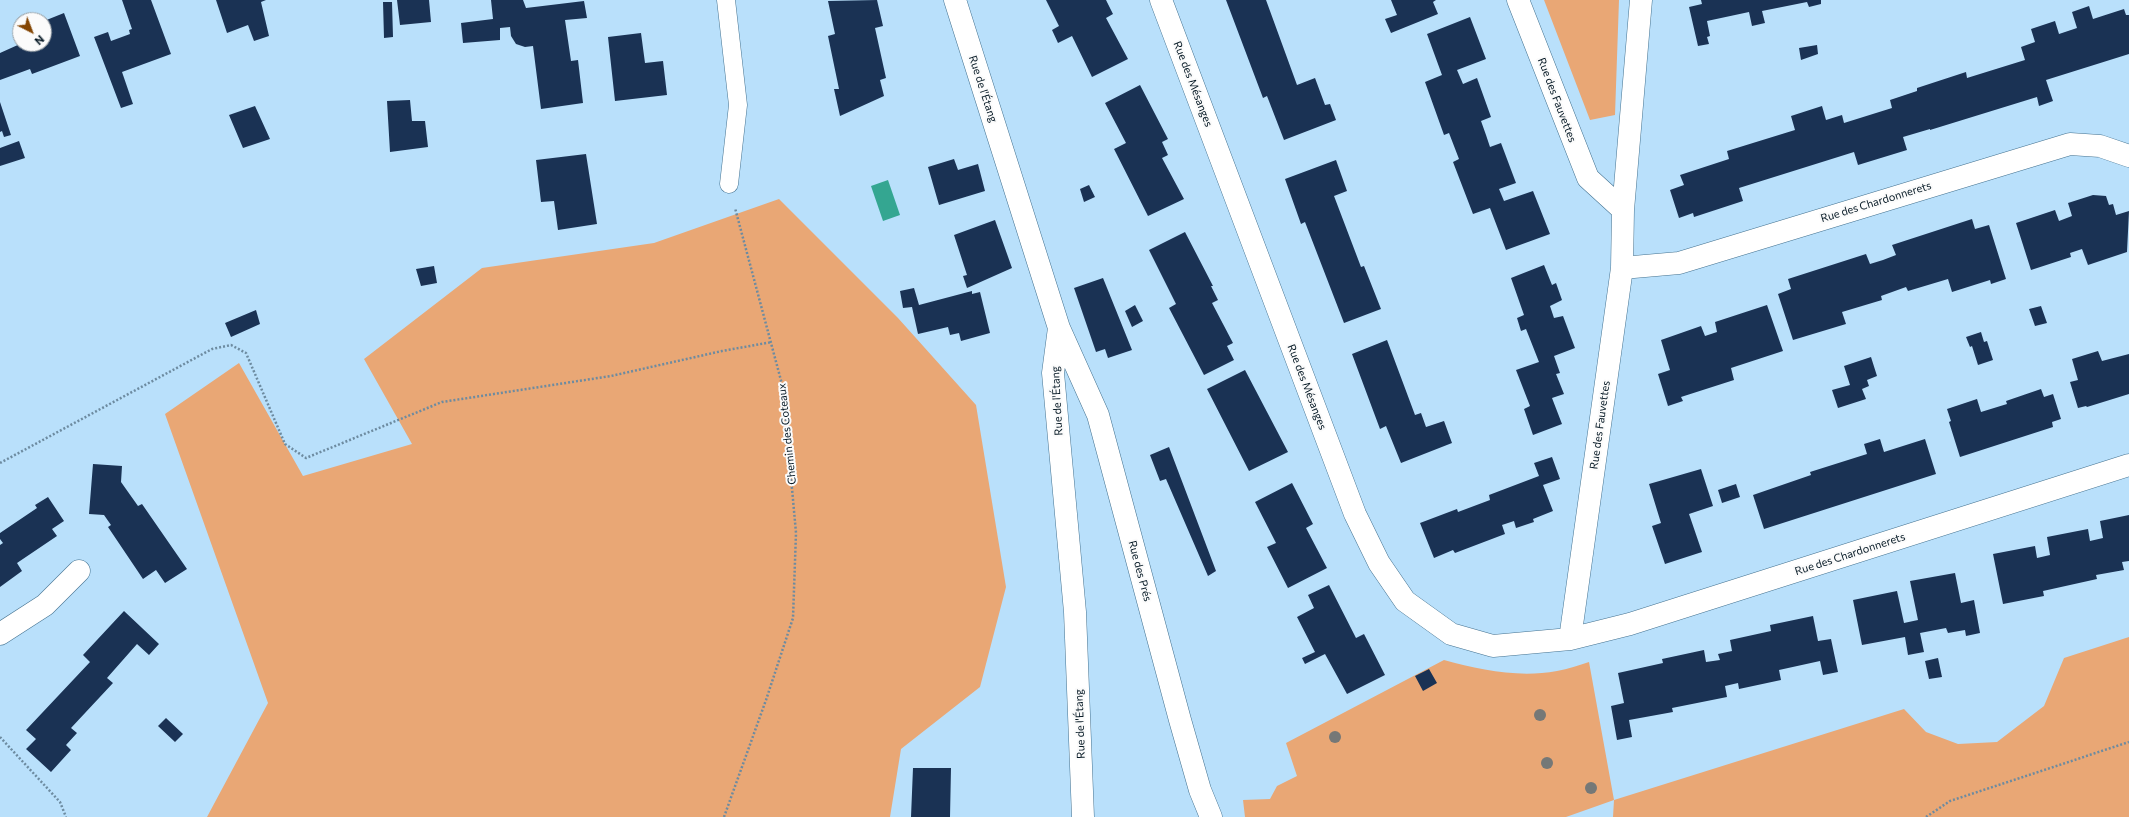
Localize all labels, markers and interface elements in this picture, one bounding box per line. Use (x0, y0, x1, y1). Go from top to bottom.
north arrow (12, 12, 52, 52)
text: N (32, 33, 47, 48)
street label: Rue des Mésanges (1171, 39, 1215, 129)
street label: Rue de l'Étang (966, 54, 1000, 124)
street label: Rue des Fauvettes (1535, 56, 1579, 144)
street label: Rue des Chardonnerets (1819, 179, 1933, 225)
street label: Rue des Mésanges (1285, 342, 1329, 432)
street label: Rue de l'Étang (1049, 366, 1065, 436)
street label: Rue des Fauvettes (1587, 380, 1613, 470)
street label: Chemin des Coteaux (775, 383, 799, 485)
street label: Rue des Chardonnerets (1793, 530, 1907, 578)
street label: Rue des Prés (1126, 539, 1154, 603)
street label: Rue de l'Étang (1072, 689, 1088, 759)

